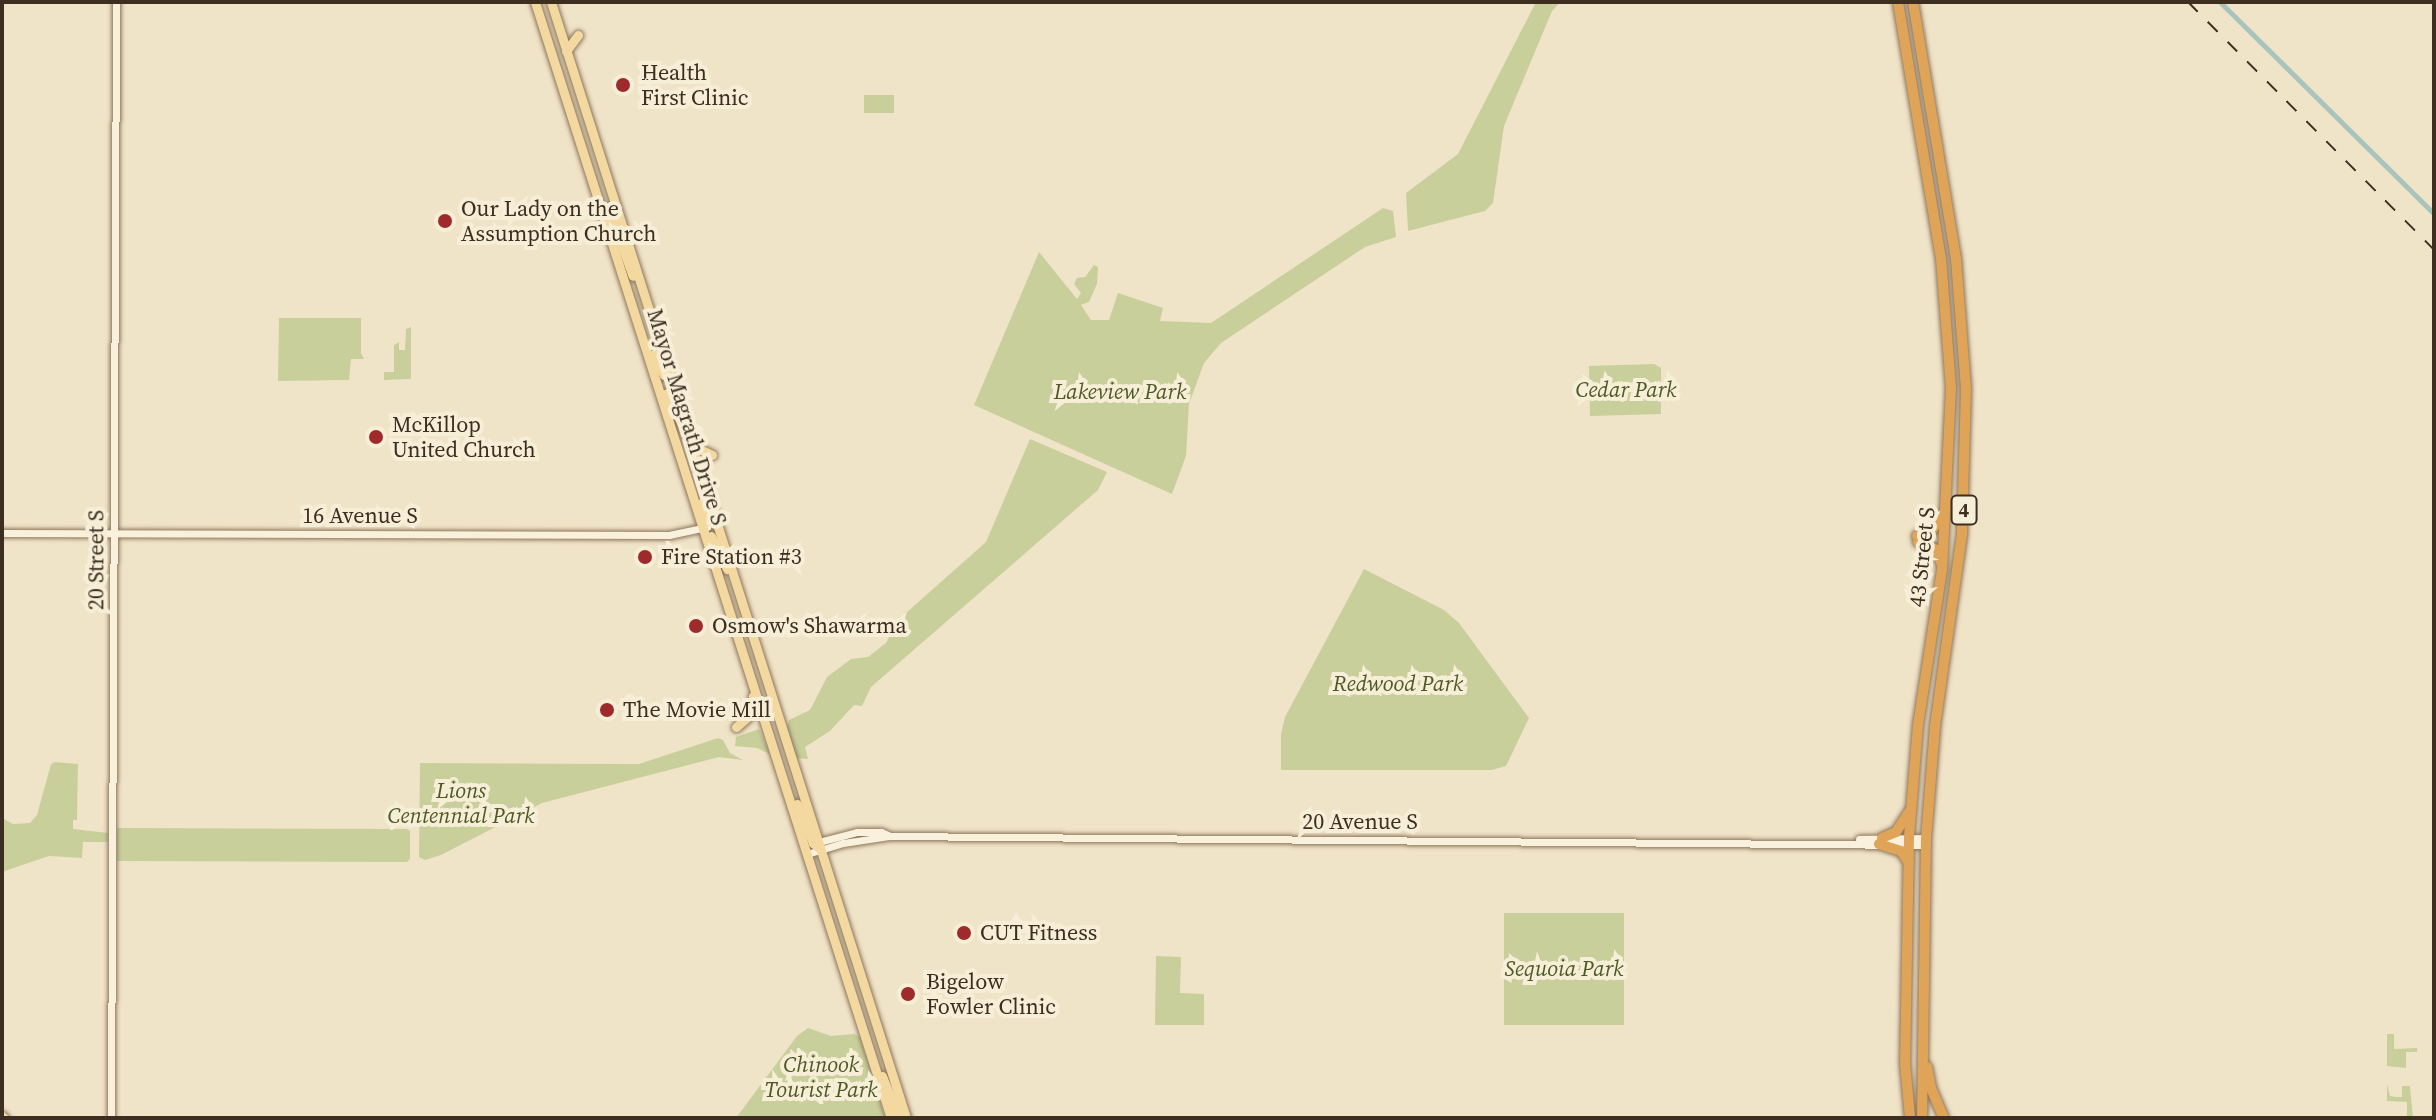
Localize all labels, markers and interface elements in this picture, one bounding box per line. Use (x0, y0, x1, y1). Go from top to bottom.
place label: Health First Clinic (641, 59, 749, 110)
marker: Health First Clinic (612, 74, 634, 96)
place label: Our Lady on the Assumption Church (461, 195, 656, 246)
marker: Our Lady on the Assumption Church (436, 212, 454, 230)
street label: Mayor Magrath Drive S (642, 306, 732, 528)
park label: Cedar Park (1575, 377, 1677, 403)
park label: Lakeview Park (1054, 379, 1186, 405)
place label: McKillop United Church (392, 411, 536, 462)
marker: McKillop United Church (367, 428, 385, 446)
road number: 4 (1950, 494, 1978, 526)
street label: 16 Avenue S (302, 503, 418, 529)
street label: 43 Street S (1904, 506, 1940, 608)
street label: 20 Street S (83, 510, 109, 610)
place label: Fire Station #3 (661, 544, 802, 570)
marker: Fire Station #3 (636, 548, 654, 566)
place label: Osmow's Shawarma (712, 613, 907, 639)
marker: Osmow's Shawarma (687, 617, 705, 635)
park label: Redwood Park (1333, 671, 1463, 697)
place label: The Movie Mill (623, 697, 771, 723)
marker: The Movie Mill (598, 701, 616, 719)
park label: Lions Centennial Park (388, 777, 534, 828)
street label: 20 Avenue S (1302, 809, 1418, 835)
place label: CUT Fitness (980, 920, 1098, 946)
marker: CUT Fitness (955, 924, 973, 942)
park label: Sequoia Park (1505, 956, 1623, 982)
place label: Bigelow Fowler Clinic (926, 968, 1056, 1020)
marker: Bigelow Fowler Clinic (897, 983, 919, 1005)
park label: Chinook Tourist Park (765, 1051, 877, 1102)

